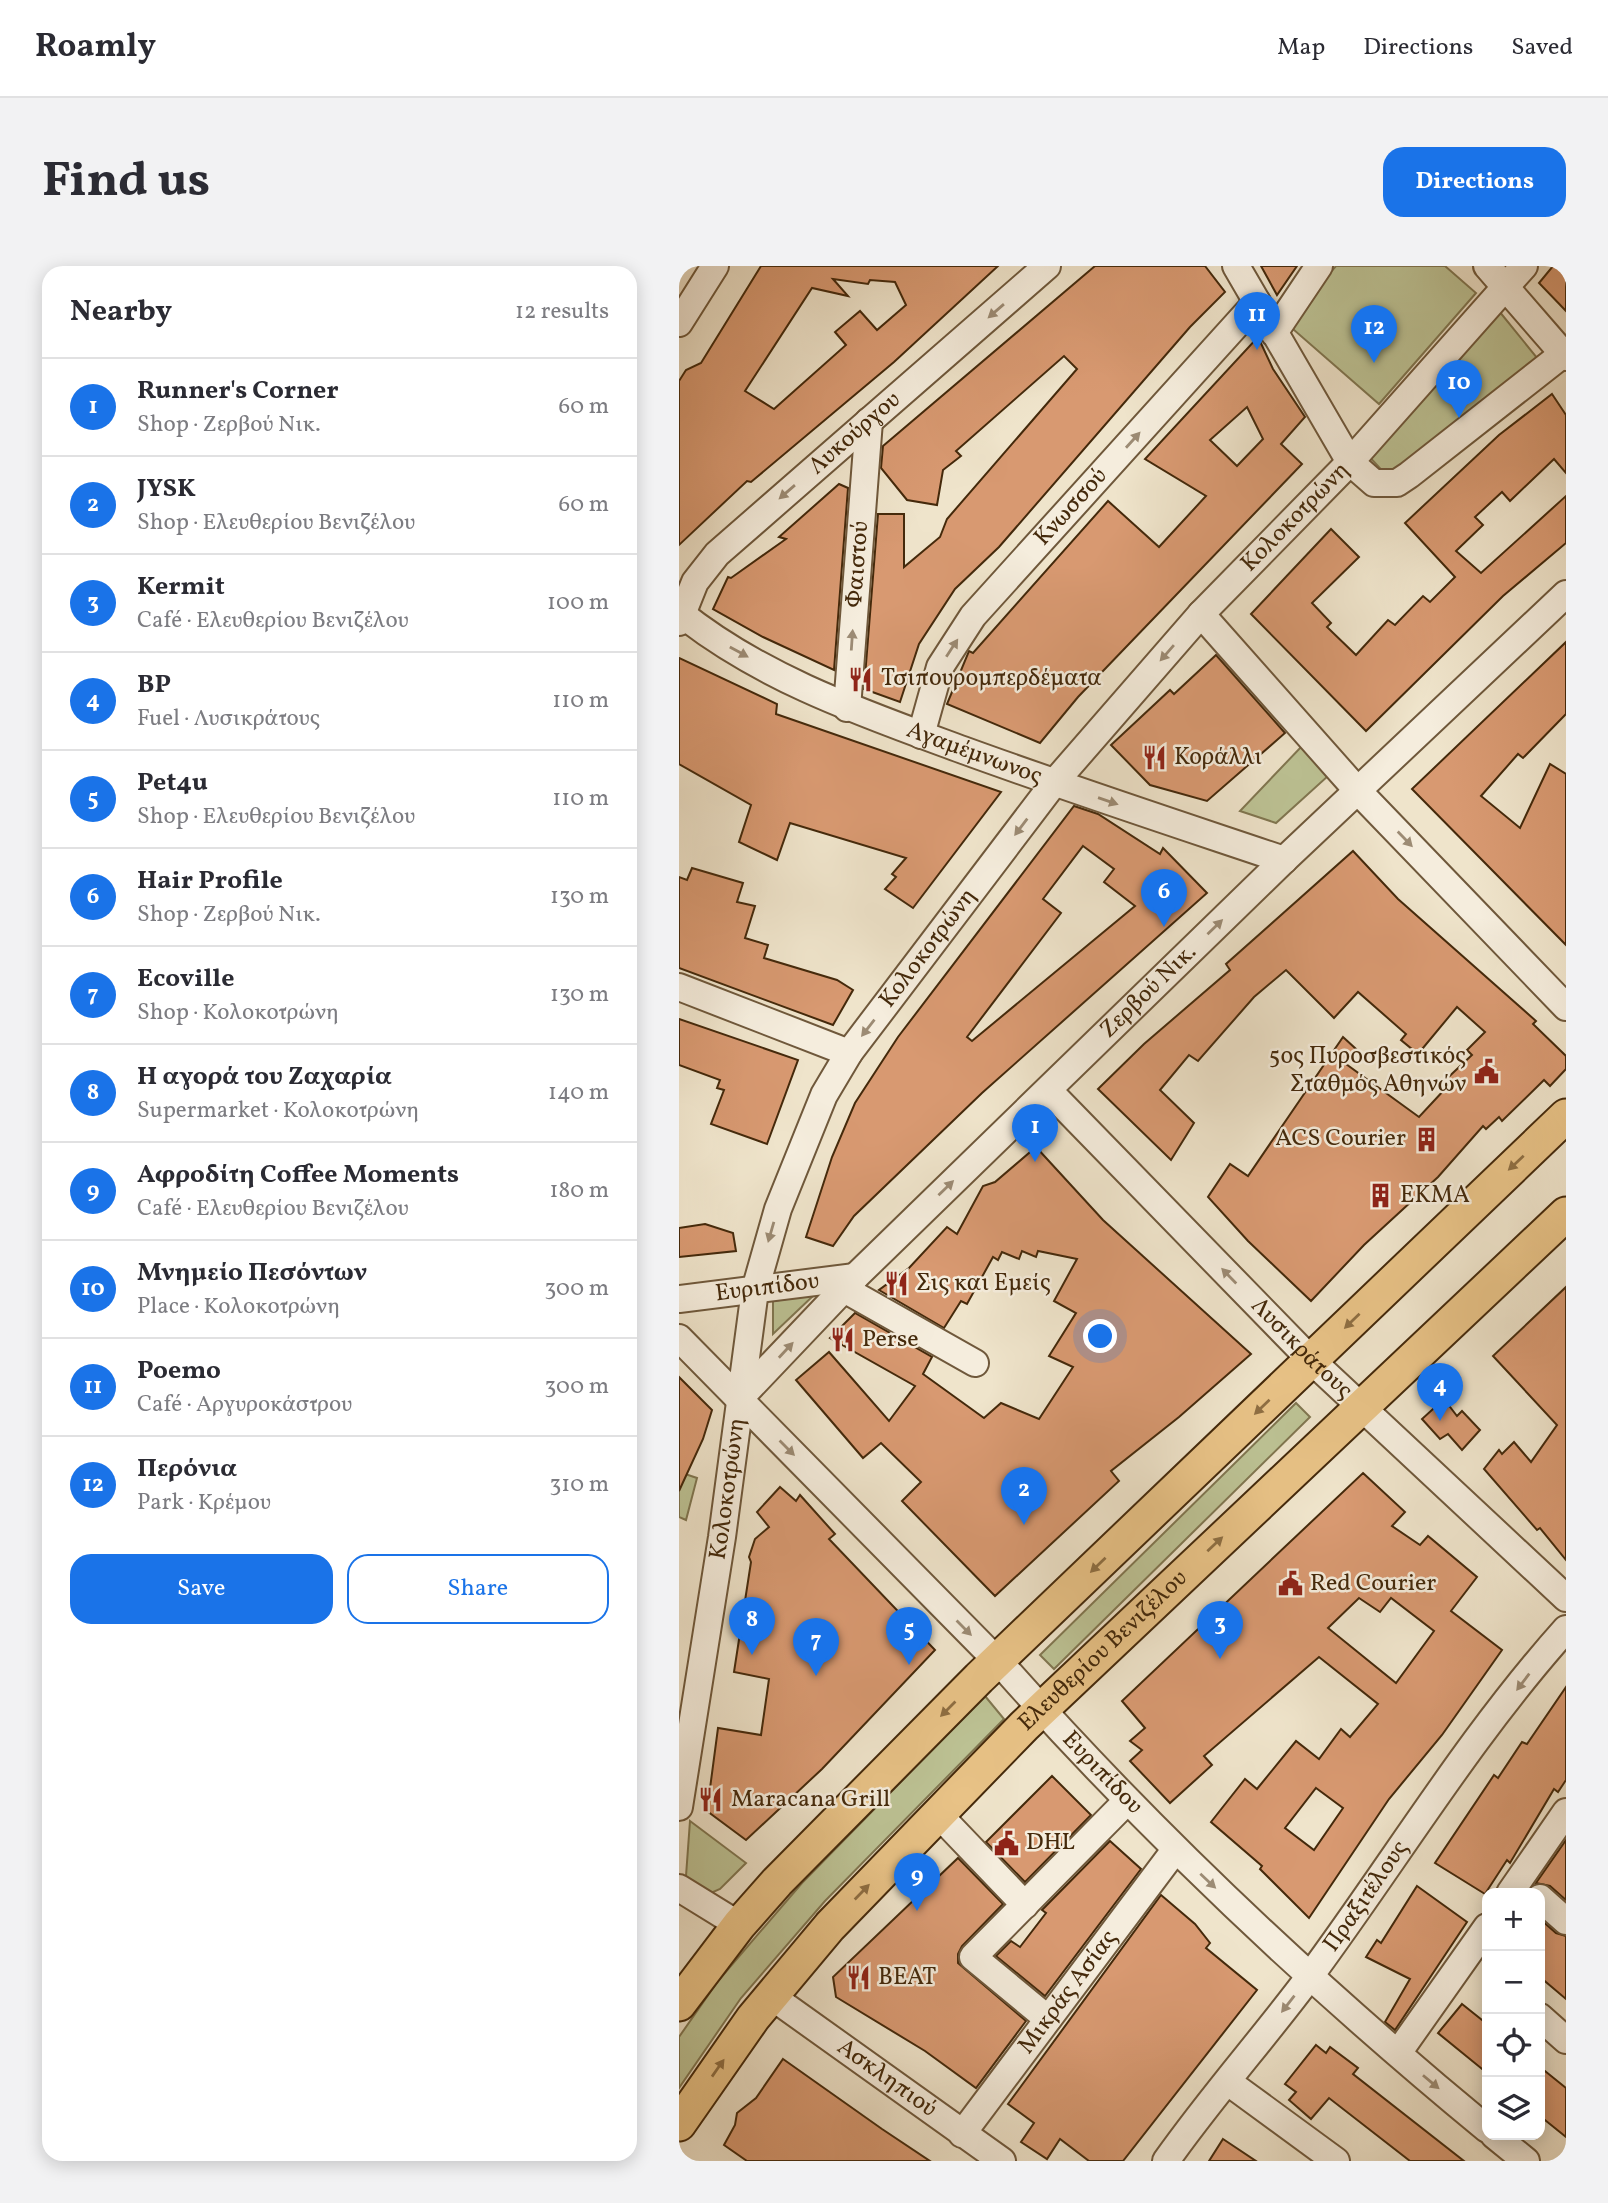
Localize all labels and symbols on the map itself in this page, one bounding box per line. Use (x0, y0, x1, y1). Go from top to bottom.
pin: 11 (1234, 292, 1280, 350)
one-way arrow (987, 303, 1004, 318)
pin: 12 (1351, 305, 1397, 363)
pin: 10 (1436, 360, 1482, 418)
street label: Λυκούργου (802, 384, 909, 483)
one-way arrow (1125, 431, 1141, 449)
street label: Κολοκοτρώνη (1234, 454, 1358, 580)
street label: Κνωσσού (1027, 461, 1116, 554)
one-way arrow (779, 484, 796, 500)
street label: Φαιστού (838, 520, 878, 609)
one-way arrow (847, 628, 858, 650)
one-way arrow (945, 639, 958, 658)
one-way arrow (1159, 644, 1175, 662)
one-way arrow (729, 646, 749, 658)
place label: Τσιπουρομπερδέματα (881, 662, 1102, 696)
restaurant icon: Τσιπουρομπερδέματα (847, 665, 875, 693)
street label: Αγαμέμνωνος (901, 714, 1047, 794)
place label: Κοράλλι (1174, 741, 1262, 775)
restaurant icon: Κοράλλι (1140, 744, 1168, 772)
one-way arrow (1097, 796, 1118, 807)
one-way arrow (1013, 817, 1028, 835)
one-way arrow (1396, 830, 1412, 847)
pin: 6 (1141, 869, 1187, 927)
street label: Κολοκοτρώνη (872, 881, 985, 1015)
one-way arrow (1206, 920, 1223, 936)
street label: Ζερβού Νικ. (1093, 936, 1205, 1047)
one-way arrow (861, 1018, 876, 1036)
place label: 5ος Πυροσβεστικός Σταθμός Αθηνών (1269, 1040, 1466, 1102)
public building icon: 5ος Πυροσβεστικός Σταθμός Αθηνών (1472, 1057, 1500, 1085)
pin: 1 (1012, 1104, 1058, 1162)
place label: ACS Courier (1275, 1122, 1406, 1156)
building icon: ACS Courier (1412, 1125, 1440, 1153)
one-way arrow (1507, 1155, 1525, 1171)
place label: ΕΚΜΑ (1400, 1179, 1470, 1213)
one-way arrow (937, 1181, 954, 1197)
building icon: ΕΚΜΑ (1366, 1182, 1394, 1210)
one-way arrow (766, 1221, 776, 1242)
street label: Ευριπίδου (713, 1265, 821, 1311)
place label: Σις και Εμείς (916, 1267, 1051, 1301)
one-way arrow (1222, 1268, 1238, 1285)
restaurant icon: Σις και Εμείς (882, 1270, 910, 1298)
street label: Λυσικράτους (1242, 1290, 1360, 1407)
one-way arrow (1344, 1312, 1361, 1328)
your location (1083, 1319, 1117, 1353)
place label: Perse (862, 1323, 919, 1357)
restaurant icon: Perse (828, 1326, 856, 1354)
one-way arrow (778, 1341, 794, 1359)
pin: 4 (1417, 1363, 1463, 1421)
one-way arrow (1254, 1399, 1271, 1415)
street label: Κολοκοτρώνη (702, 1416, 755, 1562)
one-way arrow (779, 1440, 795, 1456)
pin: 2 (1001, 1467, 1047, 1525)
one-way arrow (1206, 1536, 1223, 1553)
one-way arrow (1090, 1556, 1107, 1572)
street label: Ελευθερίου Βενιζέλου (1011, 1562, 1196, 1740)
place label: Red Courier (1310, 1567, 1436, 1601)
public building icon: Red Courier (1276, 1570, 1304, 1598)
pin: 8 (729, 1597, 775, 1655)
pin: 3 (1197, 1601, 1243, 1659)
pin: 5 (886, 1607, 932, 1665)
pin: 7 (793, 1618, 839, 1676)
one-way arrow (955, 1619, 972, 1636)
one-way arrow (1515, 1672, 1530, 1690)
one-way arrow (941, 1700, 957, 1717)
street label: Ευριπίδου (1054, 1724, 1150, 1823)
place label: Maracana Grill (731, 1783, 890, 1817)
restaurant icon: Maracana Grill (697, 1786, 725, 1814)
place label: DHL (1026, 1826, 1075, 1860)
public building icon: DHL (992, 1829, 1020, 1857)
street label: Πραξιτέλους (1316, 1834, 1417, 1959)
pin: 9 (894, 1853, 940, 1911)
one-way arrow (1199, 1872, 1216, 1888)
one-way arrow (854, 1884, 870, 1901)
street label: Μικράς Ασίας (1010, 1923, 1126, 2062)
place label: ΒΕΑΤ (878, 1961, 936, 1995)
restaurant icon: ΒΕΑΤ (844, 1964, 872, 1992)
one-way arrow (1281, 1995, 1295, 2013)
street label: Ασκληπιού (830, 2031, 944, 2126)
one-way arrow (711, 2059, 725, 2077)
one-way arrow (1423, 2074, 1440, 2089)

